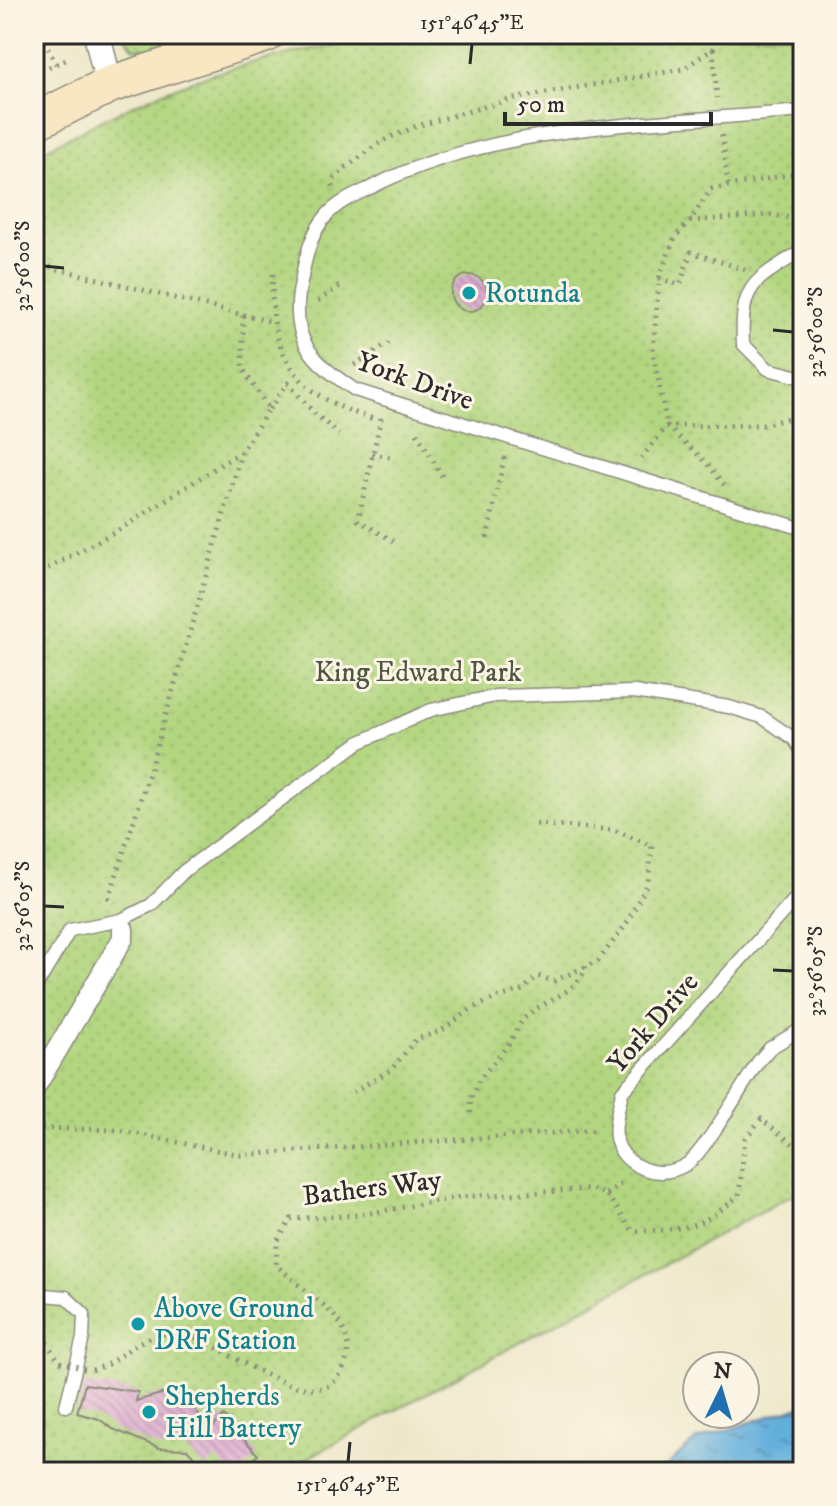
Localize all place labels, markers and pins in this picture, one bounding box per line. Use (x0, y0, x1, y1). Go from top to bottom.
place label: Rotunda (485, 276, 580, 311)
marker: Rotunda (460, 284, 478, 302)
place label: Above Ground DRF Station (154, 1291, 314, 1358)
marker: Above Ground DRF Station (129, 1315, 147, 1333)
place label: Shepherds Hill Battery (165, 1379, 302, 1446)
marker: Shepherds Hill Battery (140, 1403, 158, 1421)

